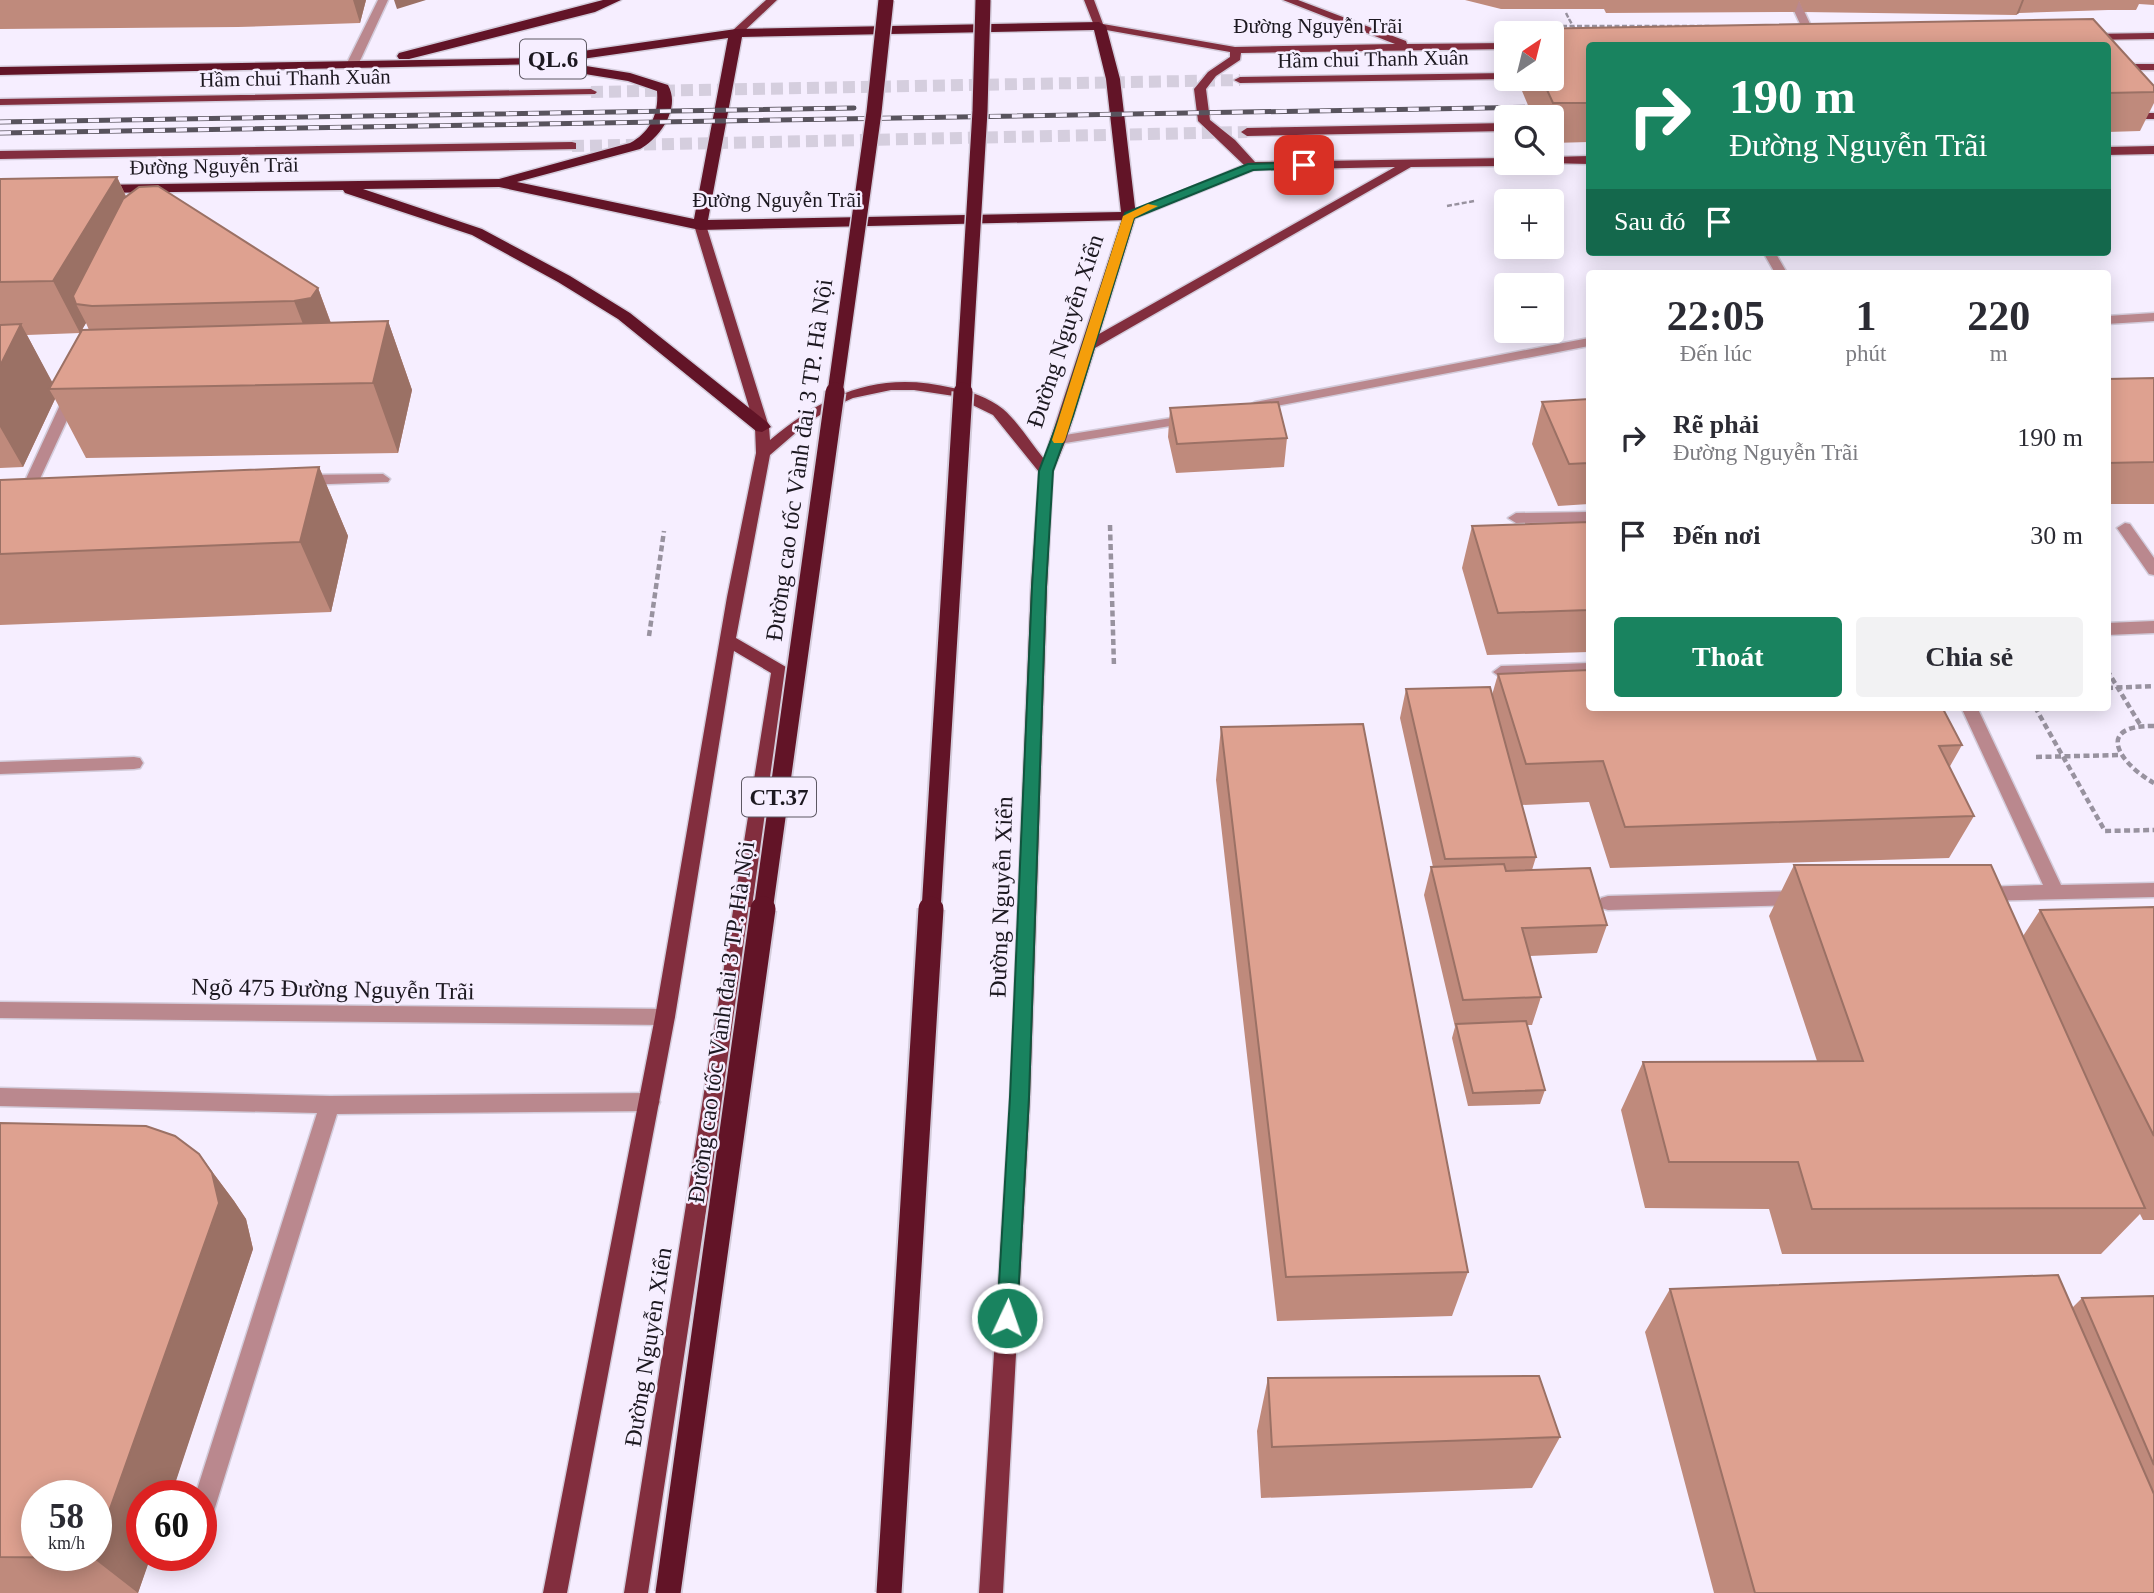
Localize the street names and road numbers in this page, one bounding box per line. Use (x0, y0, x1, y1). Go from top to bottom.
street label: Đường Nguyễn Trãi (1233, 14, 1403, 38)
road number: QL.6 (520, 40, 586, 78)
street label: Hầm chui Thanh Xuân (1277, 45, 1469, 73)
street label: Hầm chui Thanh Xuân (199, 64, 391, 92)
street label: Đường Nguyễn Trãi (129, 153, 299, 179)
street label: Đường Nguyễn Trãi (692, 188, 862, 212)
street label: Đường Nguyễn Xiển (1021, 231, 1109, 431)
street label: Đường cao tốc Vành đai 3 TP. Hà Nội (761, 277, 837, 643)
road number: CT.37 (742, 778, 816, 817)
street label: Đường Nguyễn Xiển (984, 796, 1018, 998)
street label: Đường cao tốc Vành đai 3 TP. Hà Nội (683, 839, 759, 1205)
street label: Ngõ 475 Đường Nguyễn Trãi (191, 974, 475, 1004)
street label: Đường Nguyễn Xiển (619, 1245, 677, 1449)

